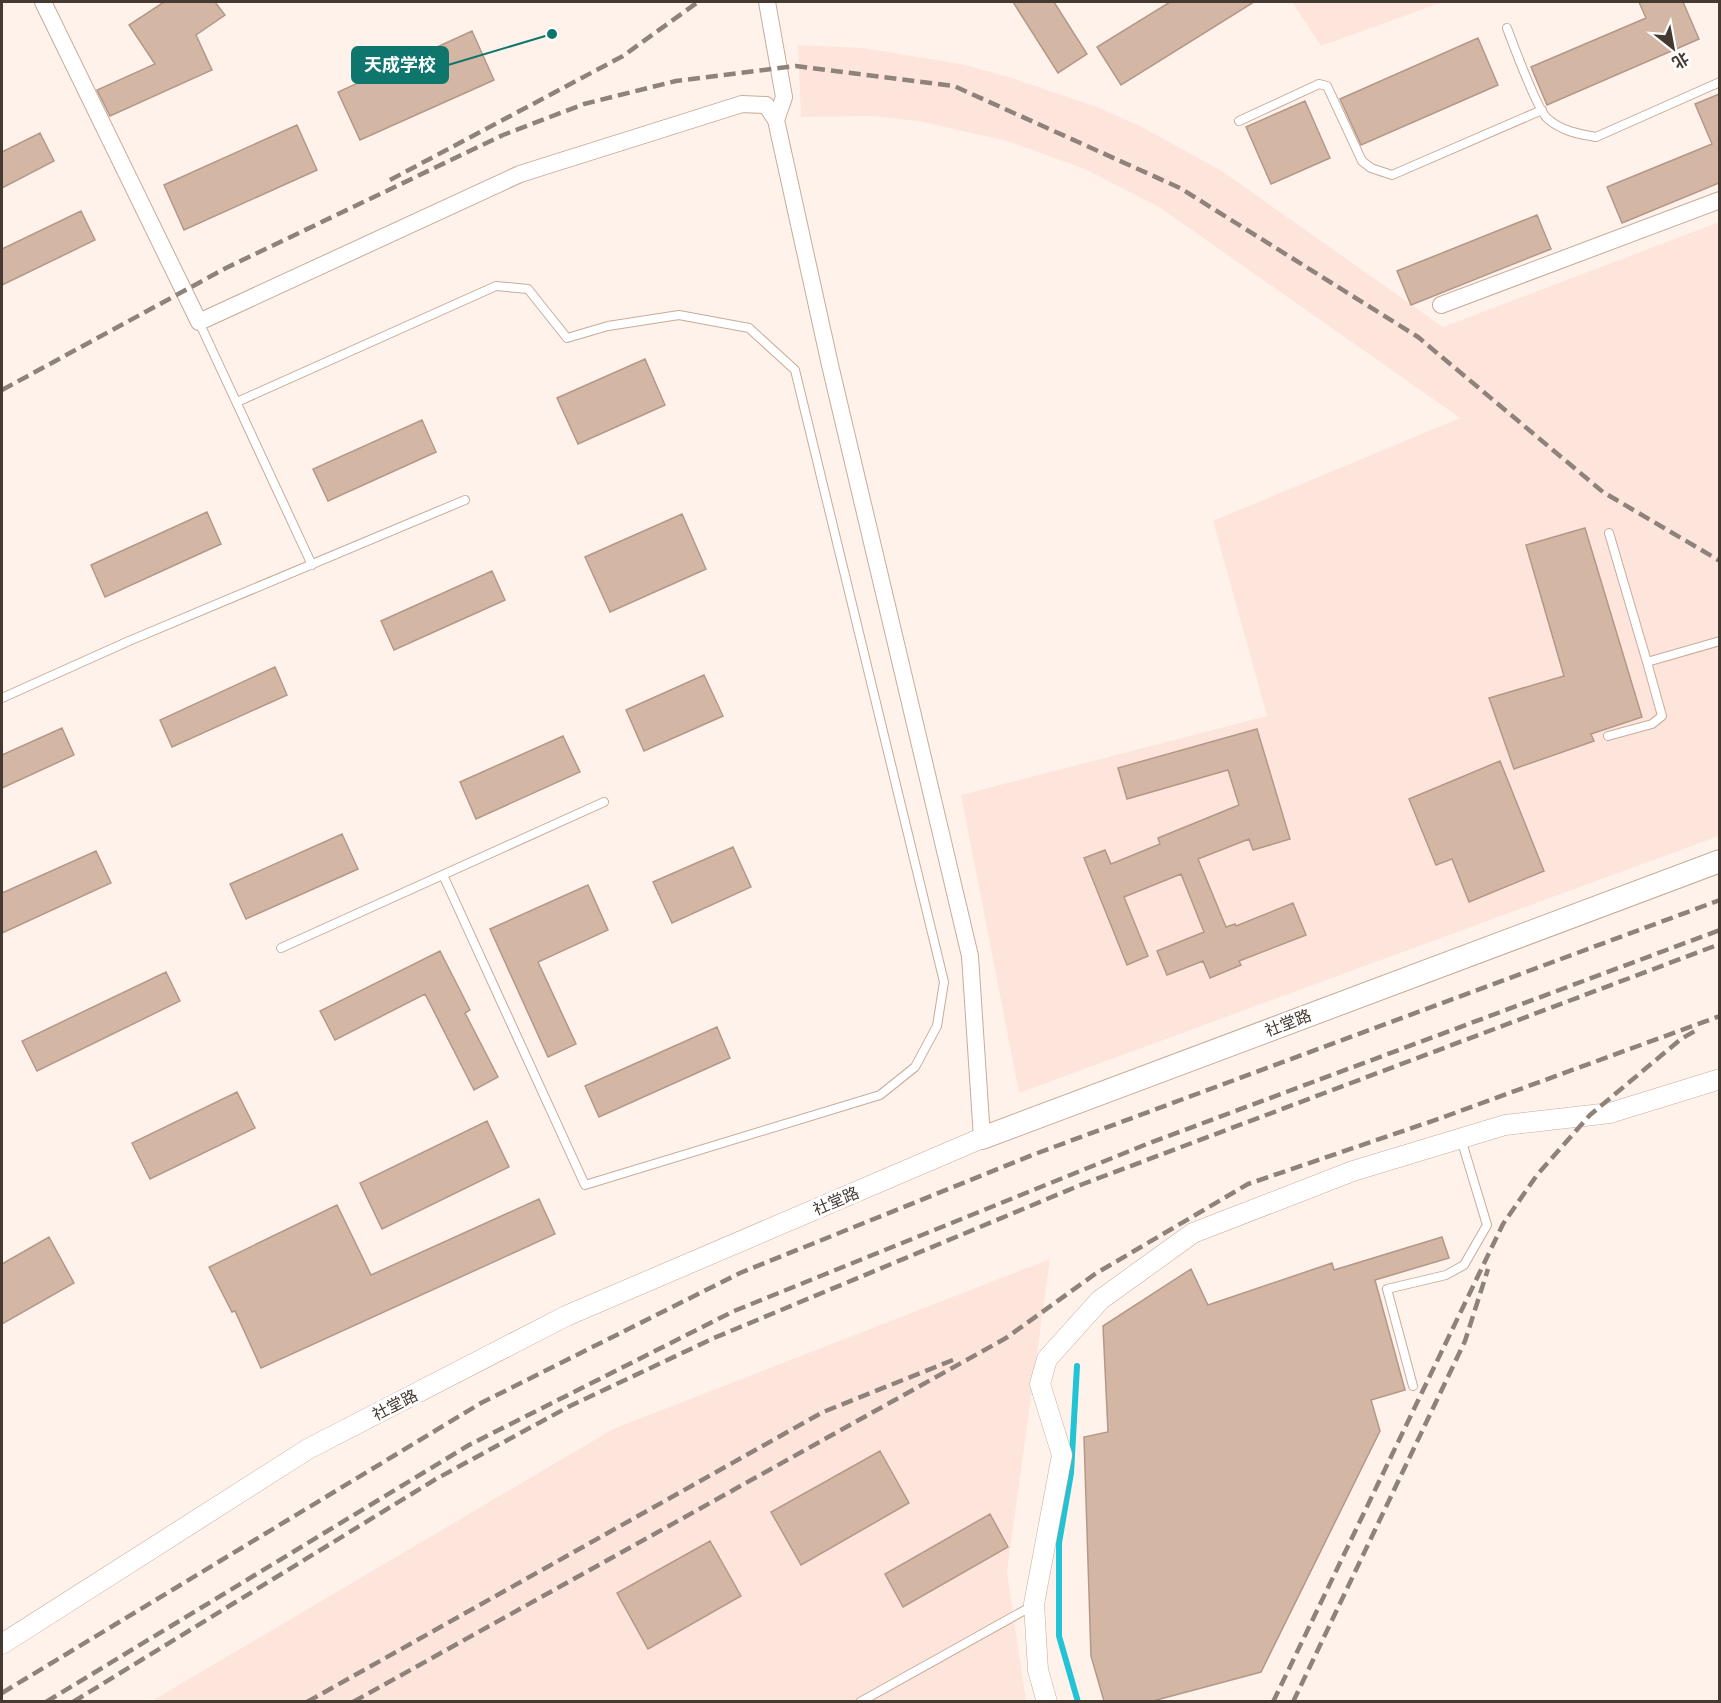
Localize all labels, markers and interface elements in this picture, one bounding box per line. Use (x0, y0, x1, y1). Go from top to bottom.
north arrow (1643, 18, 1703, 78)
callout: 天成学校 (352, 47, 448, 83)
text: 北 (1669, 48, 1692, 73)
text: 天成学校 (364, 54, 436, 76)
street label: 社堂路 (1262, 1006, 1314, 1040)
street label: 社堂路 (810, 1183, 862, 1219)
street label: 社堂路 (369, 1386, 421, 1424)

